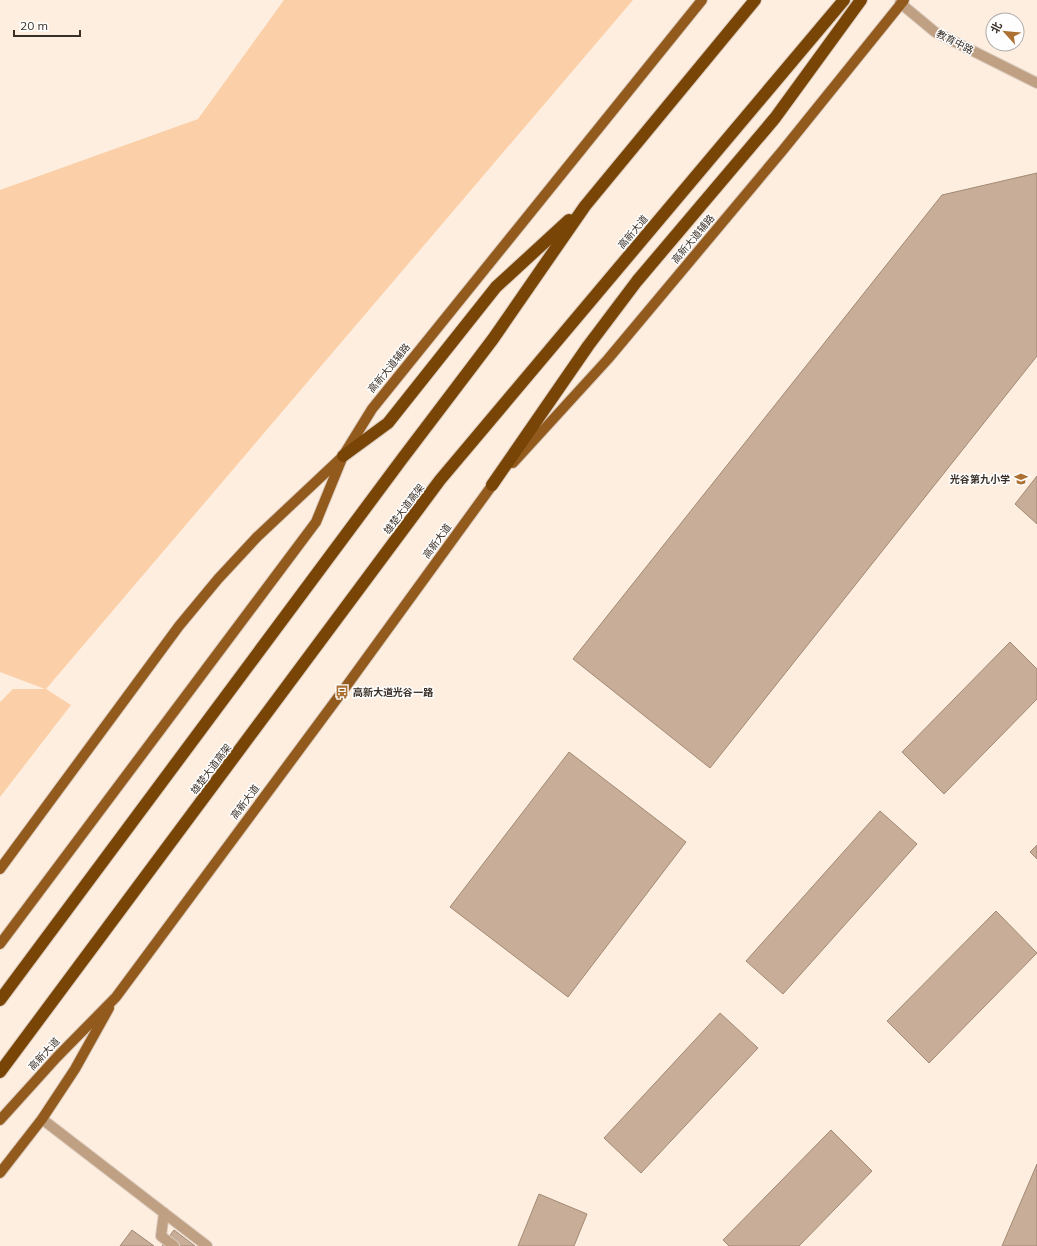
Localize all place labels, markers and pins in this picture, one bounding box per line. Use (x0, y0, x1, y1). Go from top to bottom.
school or university icon: 光谷第九小学 (1013, 471, 1029, 487)
place label: 光谷第九小学 (950, 473, 1010, 486)
bus stop icon: 高新大道光谷一路 (334, 684, 350, 700)
place label: 高新大道光谷一路 (353, 686, 434, 699)

